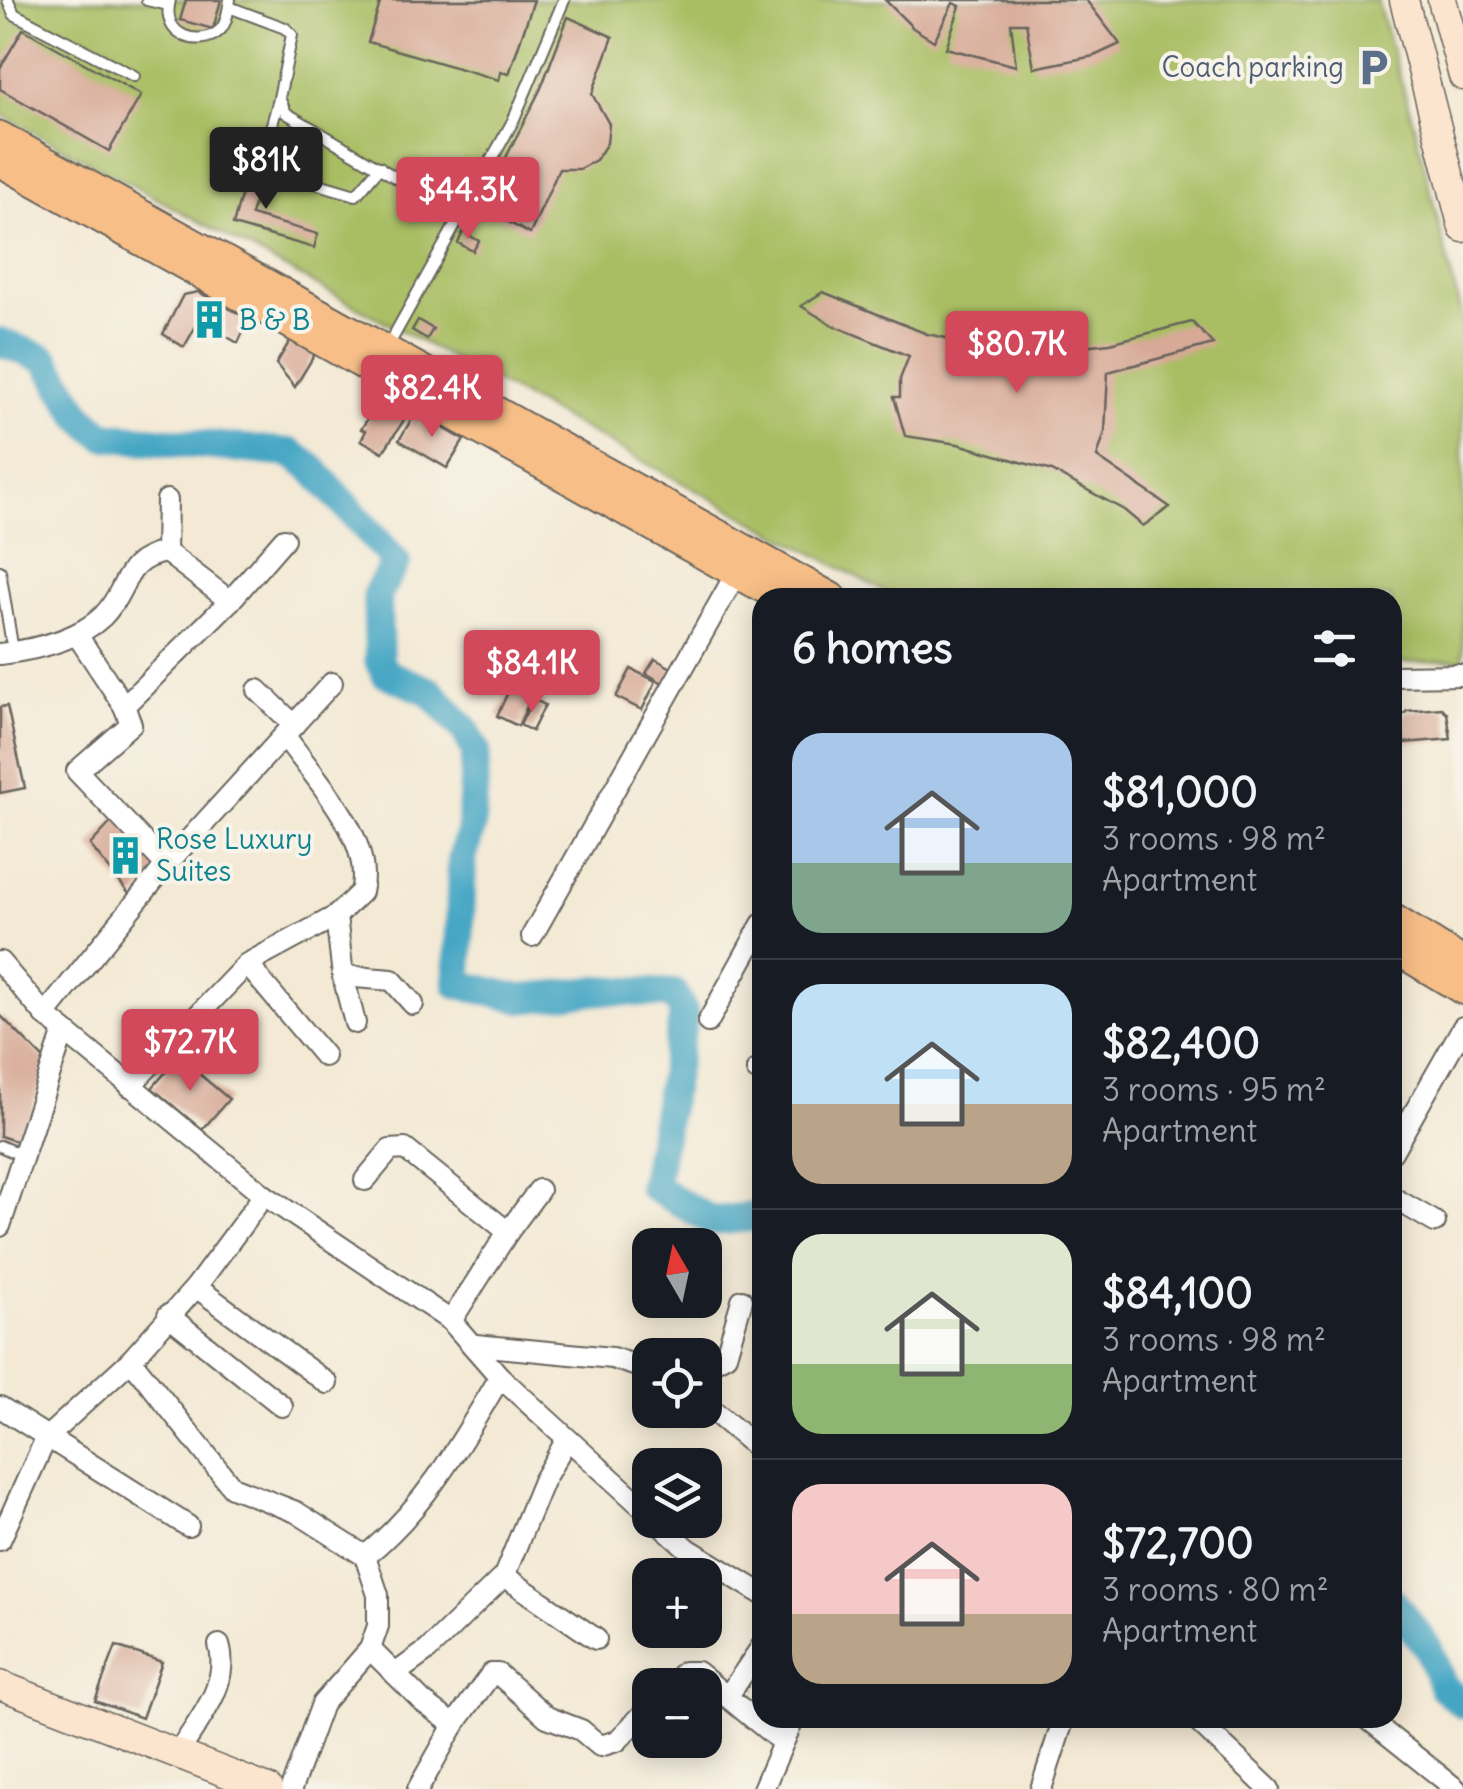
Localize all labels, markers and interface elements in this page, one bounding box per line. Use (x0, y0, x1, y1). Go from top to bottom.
parking icon: Coach parking (1353, 46, 1395, 88)
place label: Coach parking (1161, 49, 1344, 85)
pin: $81K (207, 127, 325, 212)
text: $81K (232, 139, 300, 180)
pin: $44.3K (387, 157, 549, 242)
text: $44.3K (418, 169, 518, 210)
building icon: B & B (188, 299, 230, 341)
place label: B & B (239, 302, 310, 338)
pin: $80.7K (936, 311, 1098, 396)
text: $80.7K (967, 323, 1067, 364)
pin: $82.4K (351, 355, 513, 440)
text: $82.4K (383, 367, 481, 408)
icon: filters (1307, 621, 1362, 676)
text: 6 homes (792, 622, 953, 674)
pin: $84.1K (451, 630, 613, 715)
text: $84.1K (486, 642, 578, 683)
text: $81,000 (1102, 766, 1258, 818)
icon: home (872, 773, 992, 893)
text: 3 rooms · 98 m² (1102, 818, 1326, 859)
place label: Rose Luxury Suites (156, 821, 312, 889)
building icon: Rose Luxury Suites (105, 834, 147, 876)
text: Apartment (1102, 859, 1257, 900)
pin: $72.7K (109, 1009, 271, 1094)
text: $82,400 (1102, 1017, 1260, 1069)
text: $72.7K (143, 1021, 237, 1062)
icon: home (872, 1024, 992, 1144)
text: 3 rooms · 95 m² (1102, 1069, 1326, 1110)
text: Apartment (1102, 1110, 1257, 1151)
north arrow (632, 1228, 722, 1318)
map controls (632, 1228, 722, 1758)
text: $84,100 (1102, 1267, 1253, 1319)
icon: home (872, 1274, 992, 1394)
text: 3 rooms · 98 m² (1102, 1319, 1326, 1360)
button: locate (632, 1338, 722, 1428)
text: Apartment (1102, 1360, 1257, 1401)
button: layers (632, 1448, 722, 1538)
text: $72,700 (1102, 1517, 1254, 1569)
icon: home (872, 1524, 992, 1644)
button: + (632, 1558, 722, 1648)
text: 3 rooms · 80 m² (1102, 1569, 1329, 1610)
text: Apartment (1102, 1610, 1257, 1651)
button: − (632, 1668, 722, 1758)

